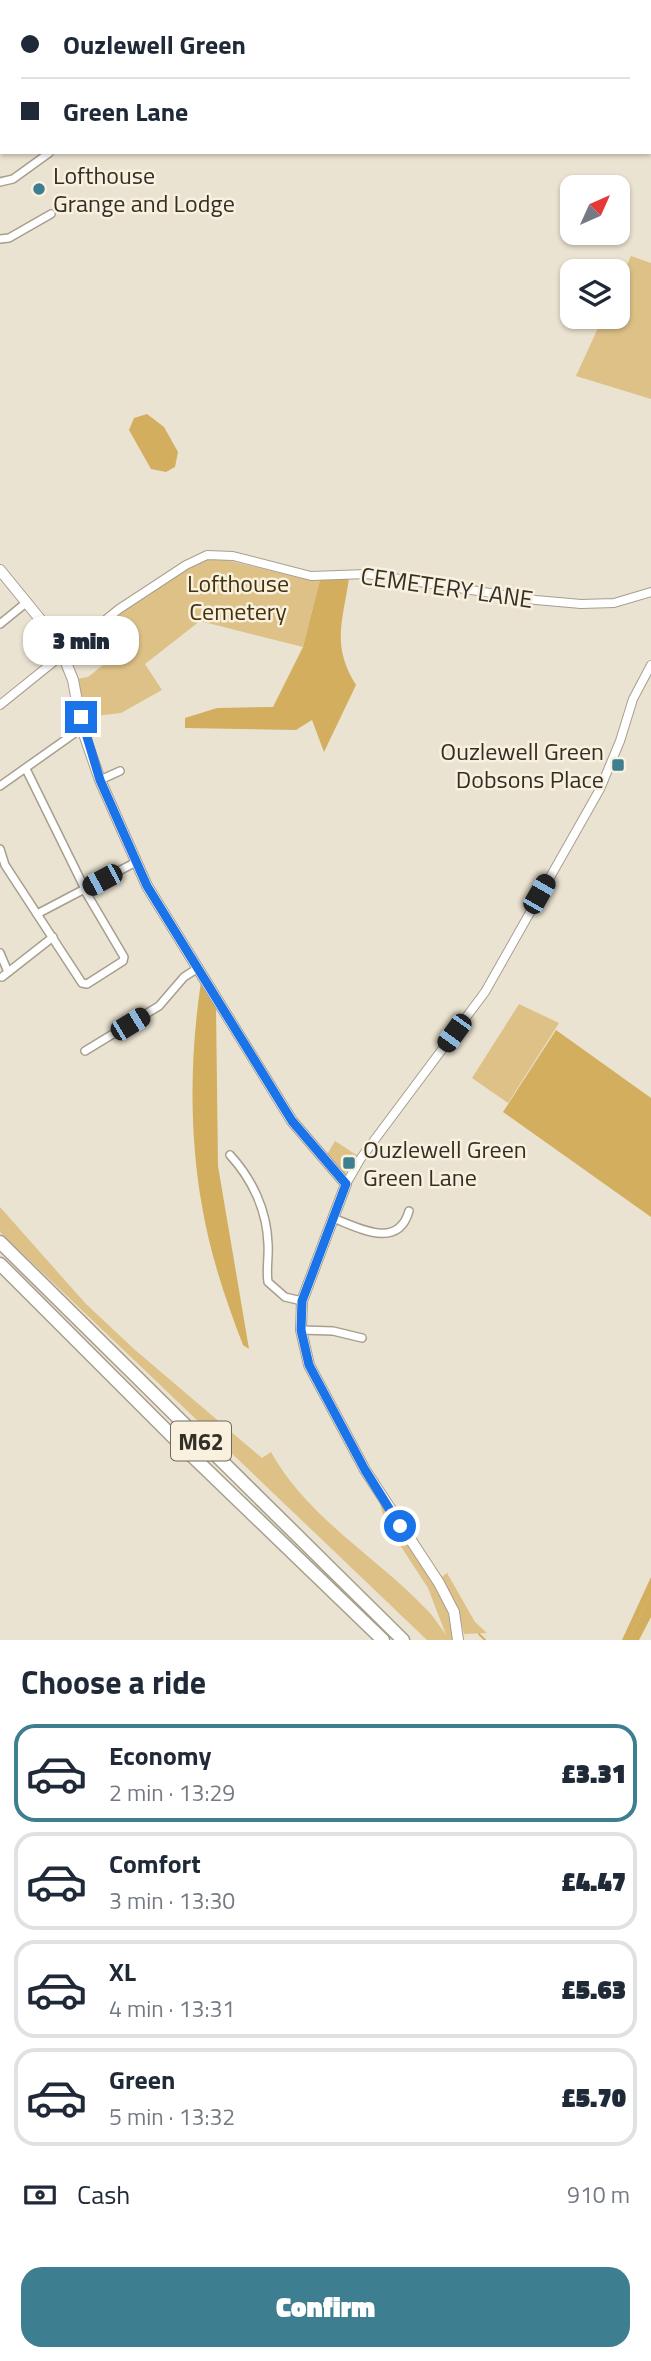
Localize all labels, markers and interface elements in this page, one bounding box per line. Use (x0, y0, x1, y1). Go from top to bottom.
text: Ouzlewell Green (63, 25, 246, 64)
text: Green Lane (63, 92, 188, 131)
place label: Lofthouse Grange and Lodge (53, 157, 235, 221)
north arrow (560, 175, 630, 245)
map controls (560, 175, 630, 329)
marker: Lofthouse Grange and Lodge (31, 181, 47, 197)
button: layers (560, 259, 630, 329)
street label: CEMETERY LANE (359, 557, 535, 617)
park label: Lofthouse Cemetery (187, 565, 289, 629)
callout: 3 min (23, 616, 139, 664)
text: 3 min (52, 623, 110, 658)
route end (65, 701, 97, 733)
place label: Ouzlewell Green Dobsons Place (440, 733, 604, 797)
marker: Ouzlewell Green Dobsons Place (610, 757, 626, 773)
car (79, 861, 126, 899)
car (520, 871, 559, 917)
car (107, 1004, 154, 1044)
car (434, 1010, 475, 1056)
place label: Ouzlewell Green Green Lane (363, 1131, 527, 1195)
marker: Ouzlewell Green Green Lane (341, 1155, 357, 1171)
road number: M62 (171, 1422, 231, 1460)
route start (384, 1510, 416, 1542)
text: Choose a ride (21, 1658, 206, 1706)
text: Economy (109, 1736, 211, 1775)
icon: car (25, 1742, 88, 1805)
text: £3.31 (561, 1754, 626, 1793)
text: 2 min · 13:29 (109, 1775, 235, 1810)
text: Comfort (109, 1844, 201, 1883)
icon: car (25, 1850, 88, 1913)
text: £4.47 (561, 1862, 626, 1901)
text: 3 min · 13:30 (109, 1883, 235, 1918)
text: XL (109, 1952, 136, 1991)
icon: car (25, 1958, 88, 2021)
text: £5.63 (561, 1970, 626, 2009)
text: 4 min · 13:31 (109, 1991, 235, 2026)
text: Green (109, 2060, 175, 2099)
icon: car (25, 2066, 88, 2129)
text: £5.70 (561, 2078, 626, 2117)
text: 5 min · 13:32 (109, 2099, 235, 2134)
text: Cash (77, 2175, 130, 2214)
icon: cash (21, 2176, 59, 2214)
text: 910 m (567, 2177, 630, 2212)
button: Confirm (21, 2267, 630, 2347)

